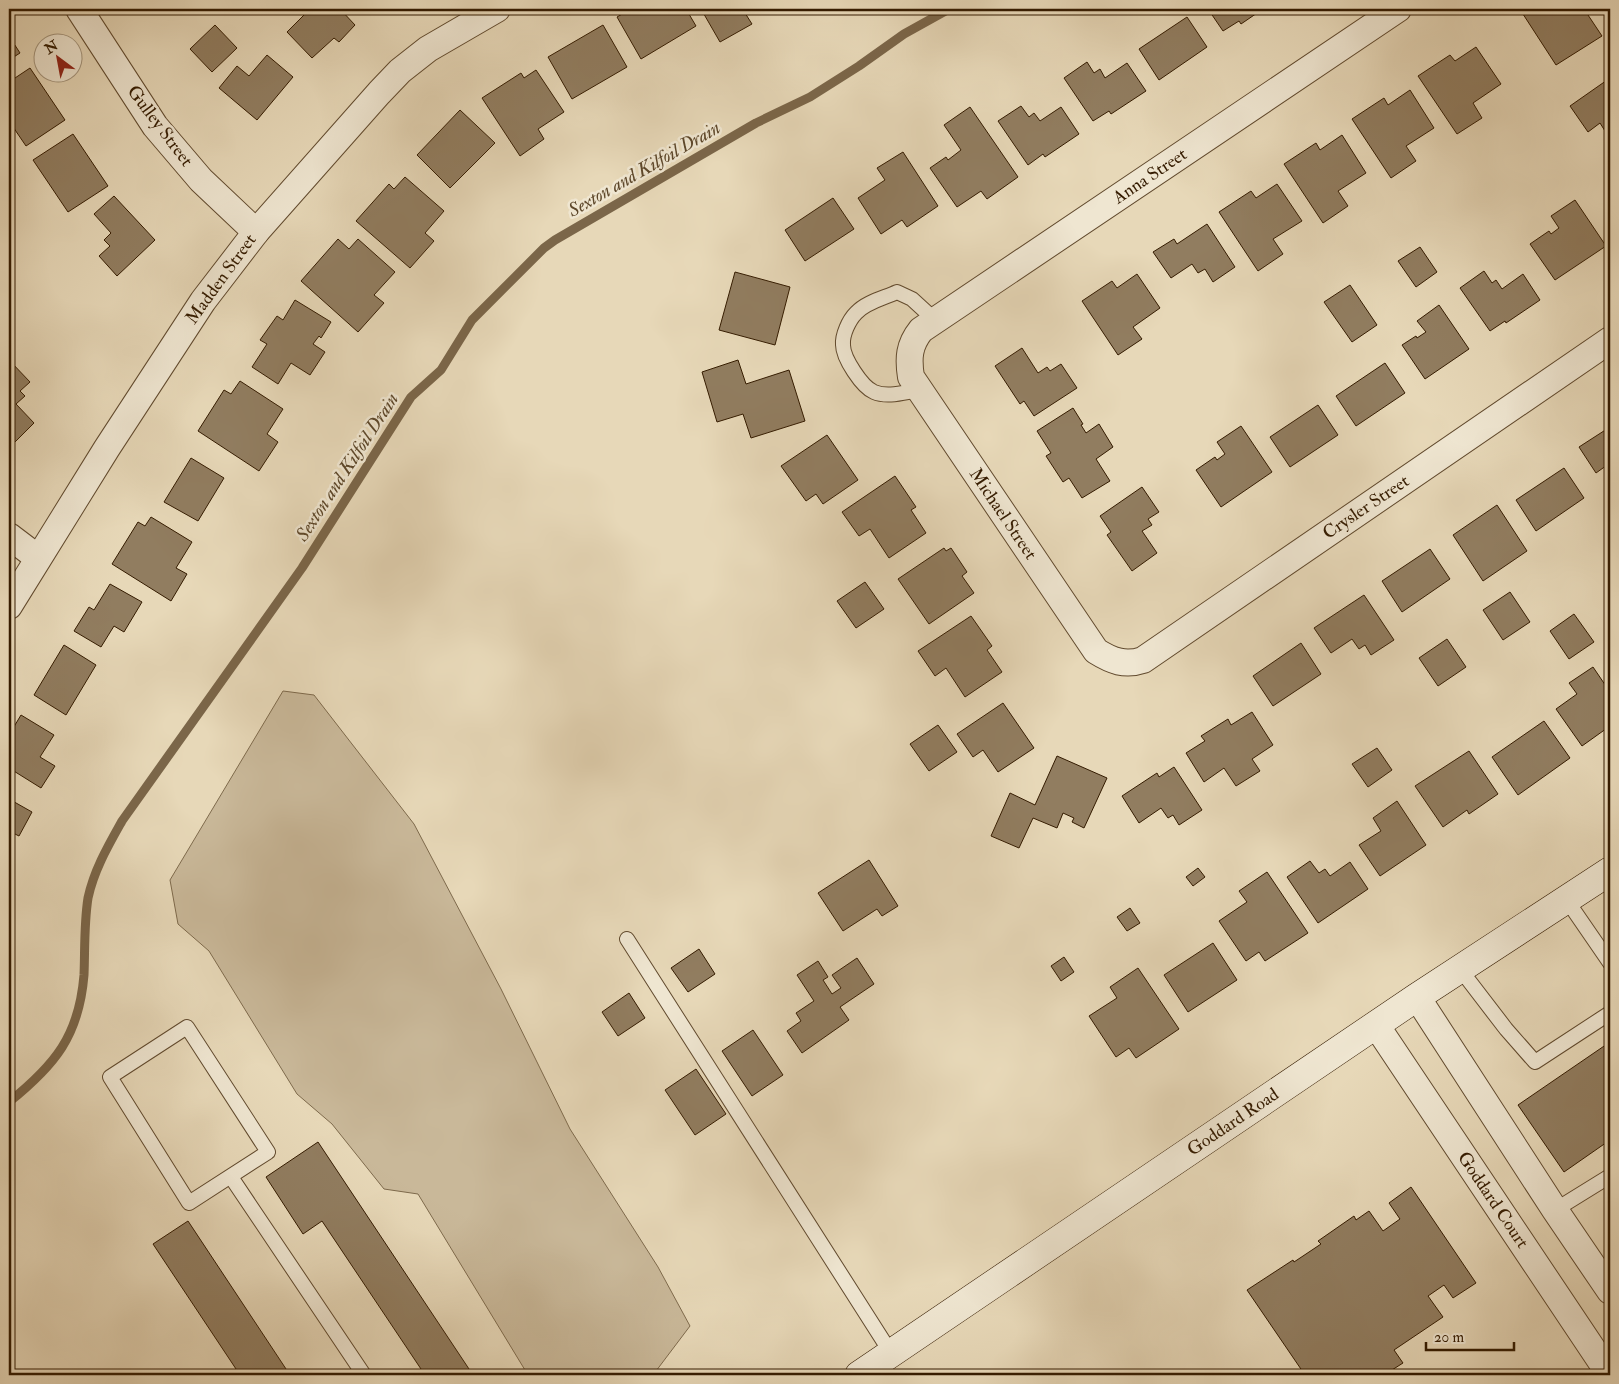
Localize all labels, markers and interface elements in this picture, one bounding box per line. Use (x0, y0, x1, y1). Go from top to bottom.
north arrow (32, 32, 82, 82)
text: N (41, 37, 62, 58)
street label: Gulley Street (122, 81, 198, 171)
water label: Sexton and Kilfoil Drain (563, 116, 725, 223)
street label: Anna Street (1108, 143, 1192, 210)
street label: Madden Street (180, 229, 262, 329)
water label: Sexton and Kilfoil Drain (290, 388, 404, 547)
street label: Michael Street (964, 464, 1042, 564)
street label: Crysler Street (1318, 470, 1414, 544)
street label: Goddard Road (1183, 1083, 1283, 1161)
street label: Goddard Court (1452, 1147, 1534, 1253)
scale bar (1426, 1319, 1514, 1351)
text: 20 m (1434, 1328, 1464, 1347)

